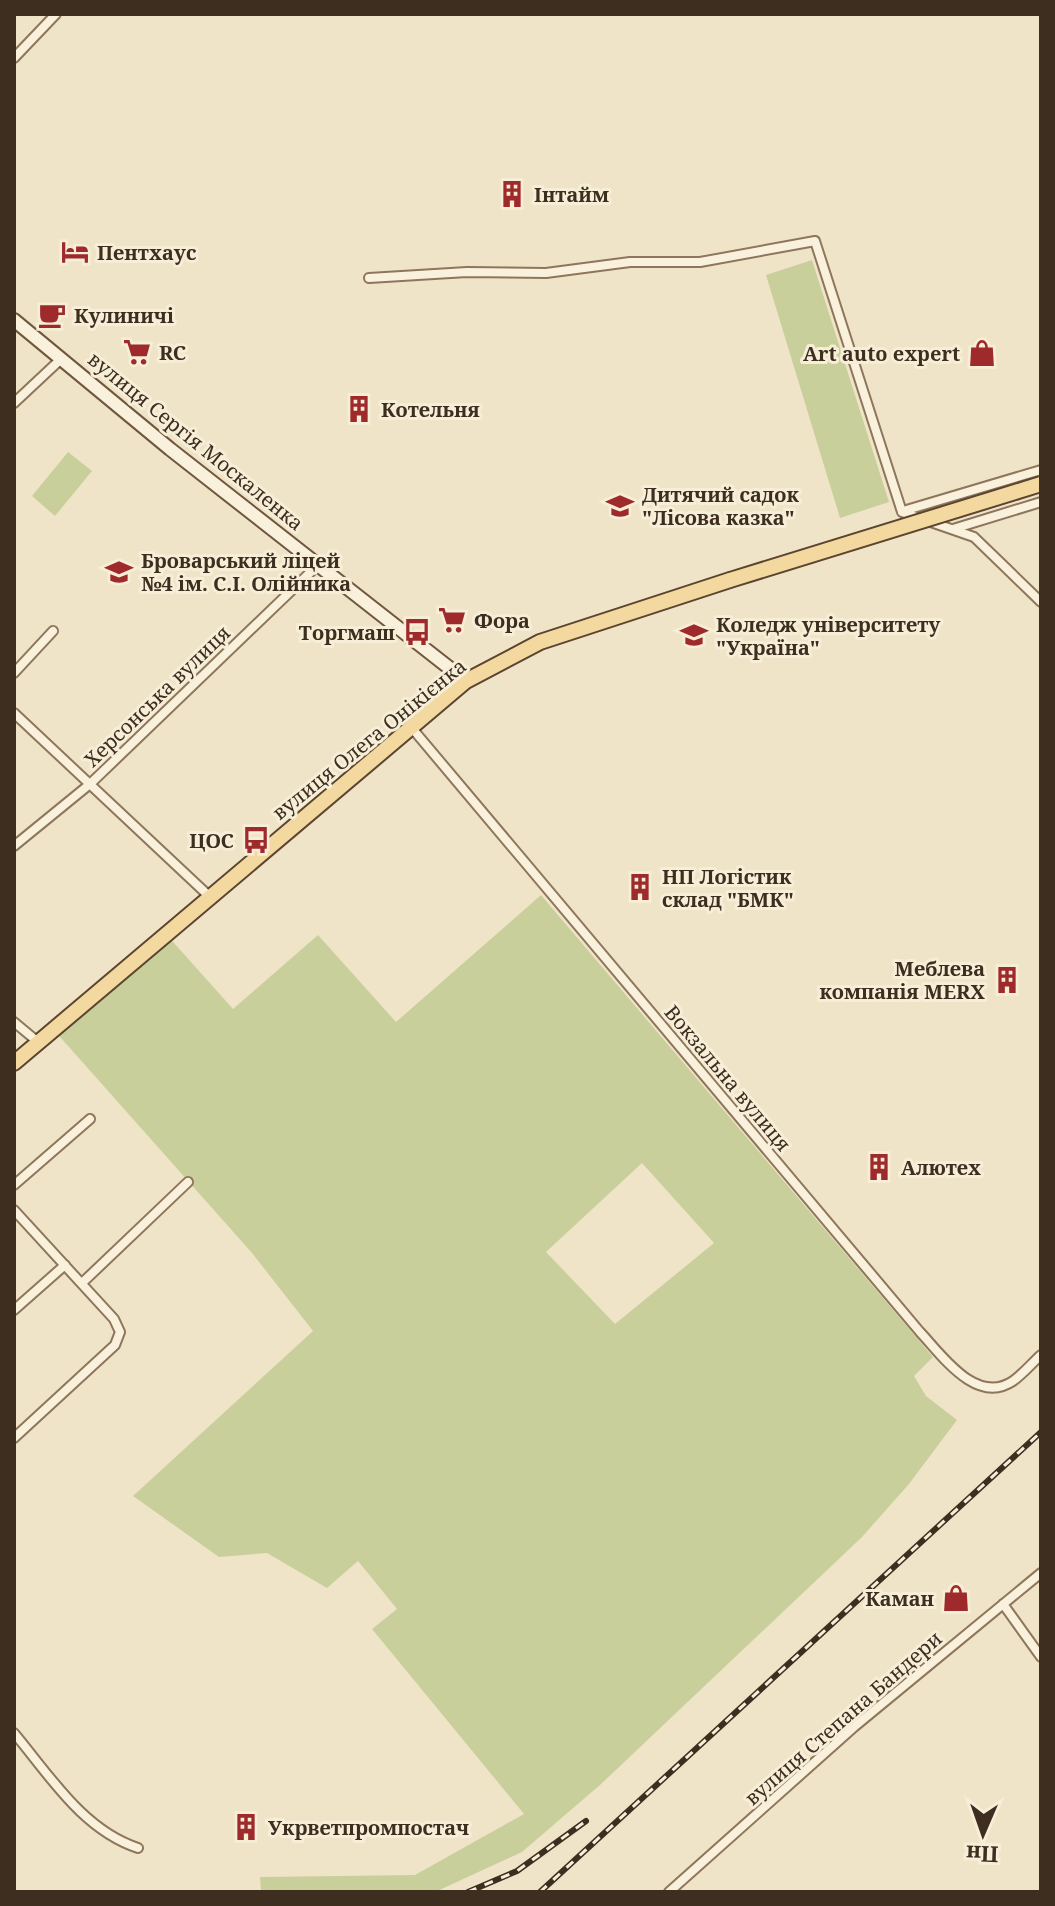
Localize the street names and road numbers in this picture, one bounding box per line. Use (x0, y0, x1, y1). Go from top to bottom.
street label: вулиця Сергія Москаленка (83, 346, 309, 536)
street label: Херсонська вулиця (78, 619, 236, 773)
street label: вулиця Олега Онікієнка (266, 652, 472, 826)
street label: Вокзальна вулиця (659, 999, 797, 1157)
street label: вулиця Степана Бандери (739, 1625, 947, 1811)

